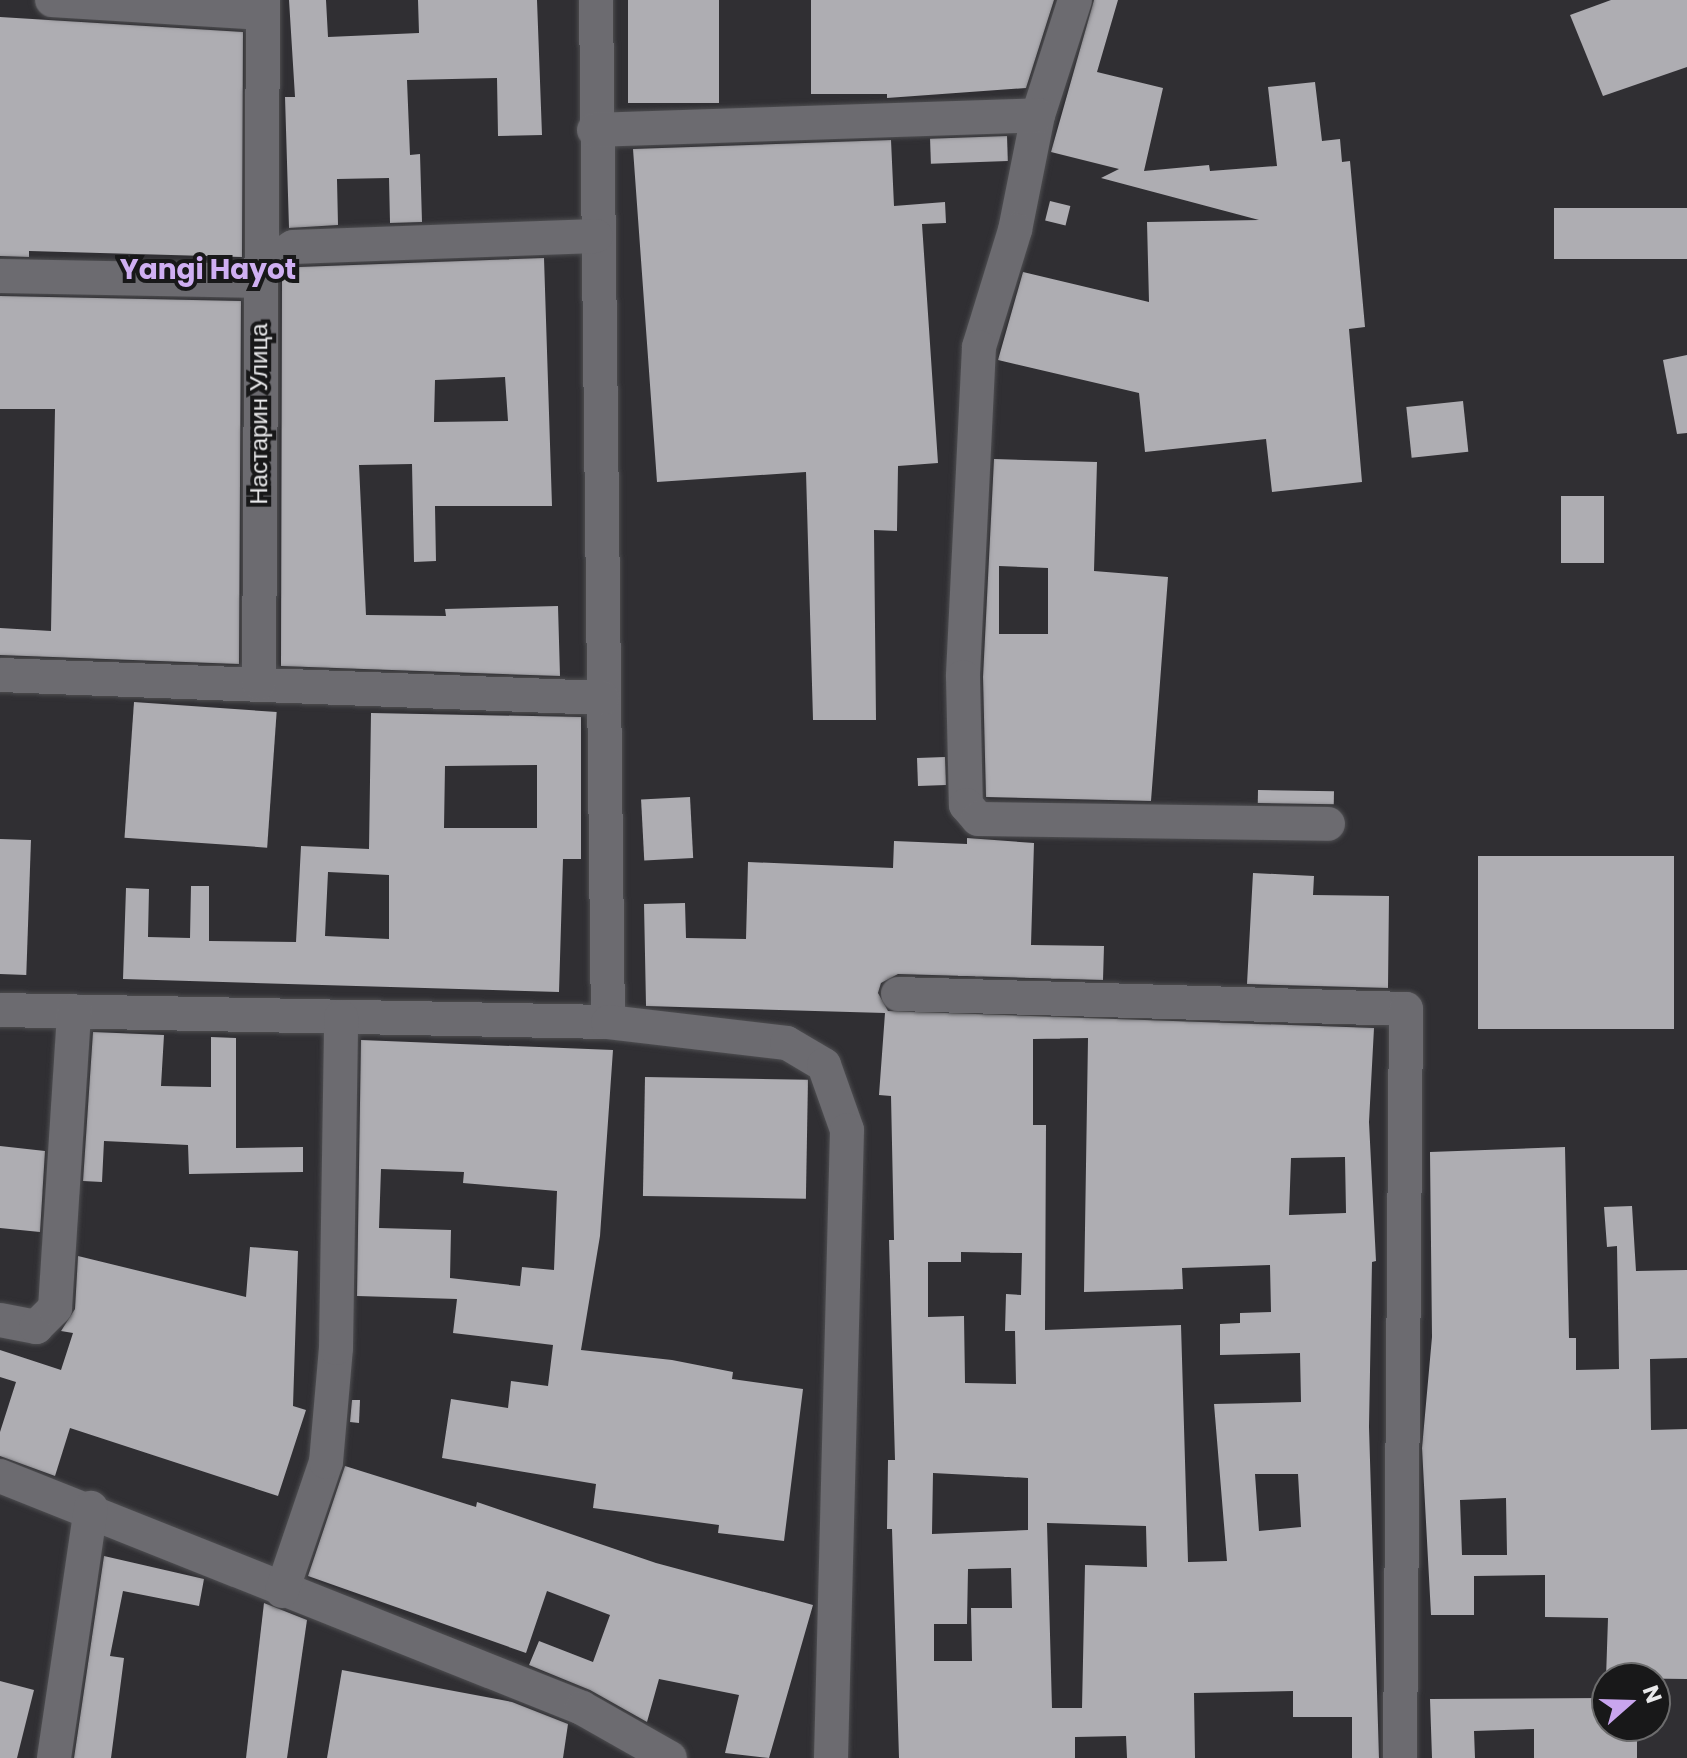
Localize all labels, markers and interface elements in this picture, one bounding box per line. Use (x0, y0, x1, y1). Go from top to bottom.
district label: Yangi Hayot (120, 253, 296, 287)
street label: Настарин Улица (245, 323, 273, 505)
north arrow (1591, 1662, 1671, 1742)
text: N (1635, 1681, 1670, 1707)

